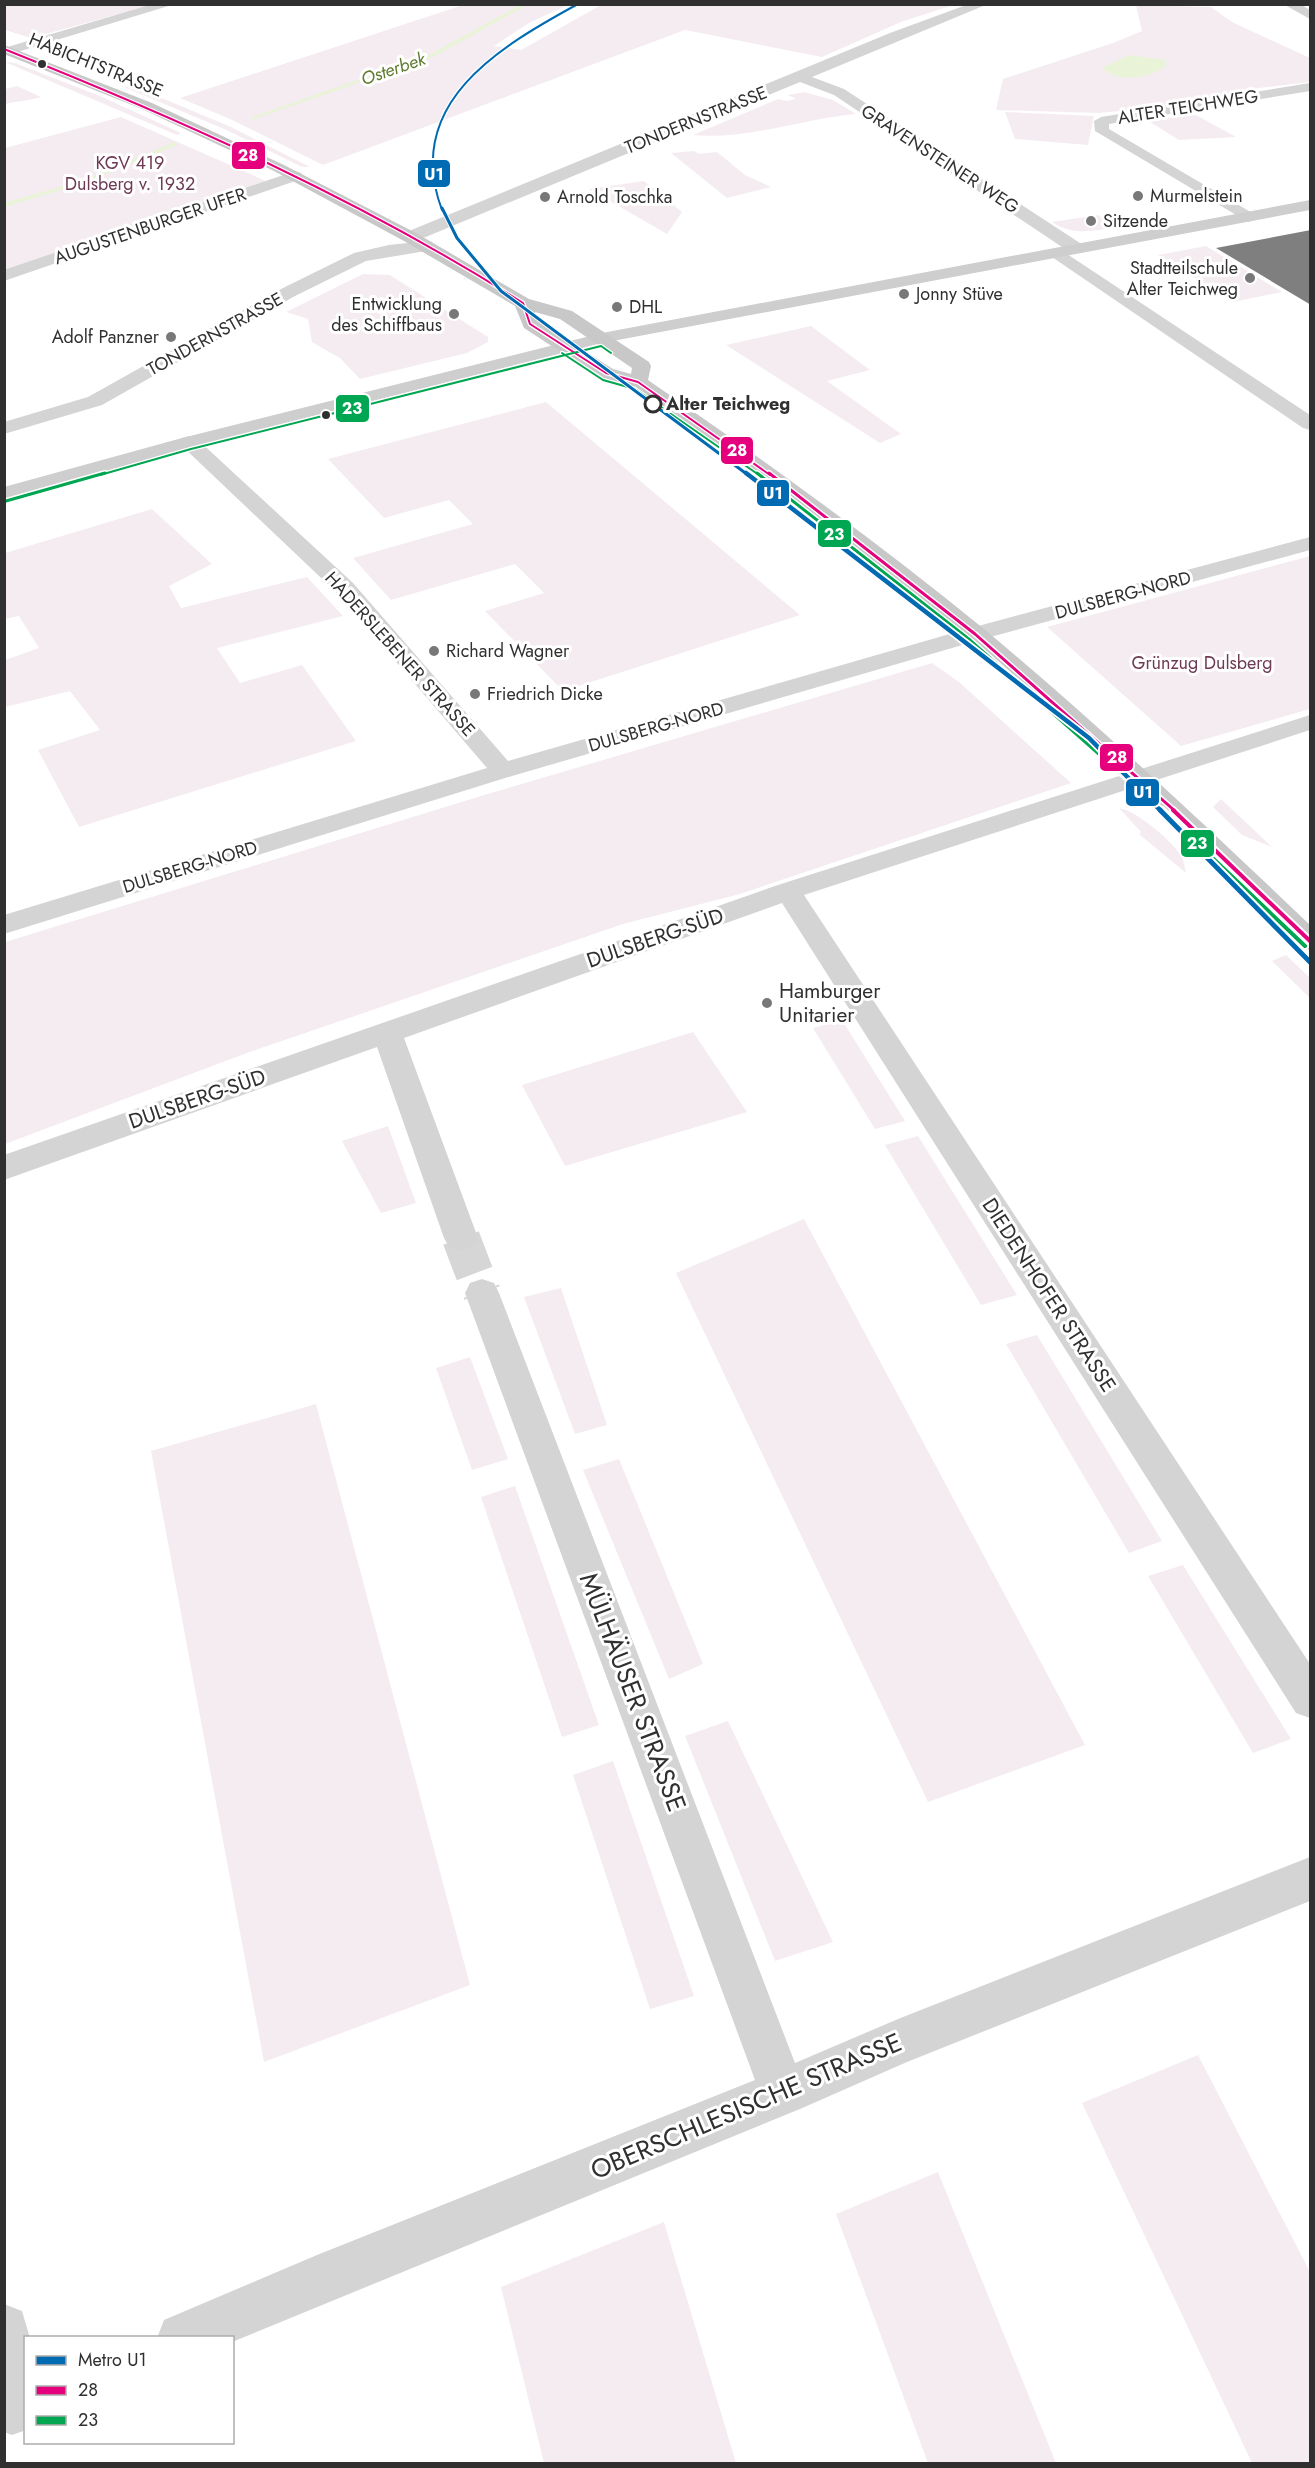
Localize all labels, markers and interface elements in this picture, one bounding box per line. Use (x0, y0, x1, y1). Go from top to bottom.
street label: HABICHTSTRASSE (25, 26, 167, 104)
water label: Osterbek (357, 45, 430, 92)
unlabelled marker (36, 58, 48, 70)
street label: TONDERNSTRASSE (621, 80, 771, 160)
street label: ALTER TEICHWEG (1116, 83, 1260, 131)
street label: GRAVENSTEINER WEG (856, 98, 1024, 220)
line badge: 28 (231, 141, 266, 170)
text: 28 (238, 144, 258, 167)
park label: KGV 419 Dulsberg v. 1932 (65, 150, 195, 197)
line badge: U1 (417, 159, 451, 188)
text: U1 (424, 163, 444, 186)
street label: AUGUSTENBURGER UFER (51, 181, 249, 271)
place label: Murmelstein (1150, 183, 1243, 209)
place label: Arnold Toschka (557, 184, 672, 210)
marker: Murmelstein (1131, 189, 1145, 203)
marker: Arnold Toschka (538, 190, 552, 204)
place label: Sitzende (1103, 208, 1168, 234)
marker: Sitzende (1084, 214, 1098, 228)
place label: Stadtteilschule Alter Teichweg (1127, 255, 1238, 302)
marker: Stadtteilschule Alter Teichweg (1243, 271, 1257, 285)
place label: Jonny Stüve (914, 281, 1003, 307)
street label: TONDERNSTRASSE (142, 286, 288, 382)
marker: Jonny Stüve (897, 287, 911, 301)
place label: Entwicklung des Schiffbaus (331, 291, 442, 338)
place label: DHL (629, 294, 662, 320)
marker: DHL (610, 300, 624, 314)
marker: Entwicklung des Schiffbaus (447, 307, 461, 321)
place label: Adolf Panzner (52, 324, 160, 350)
marker: Adolf Panzner (164, 330, 178, 344)
place label: Alter Teichweg (665, 391, 790, 417)
line badge: 23 (335, 394, 370, 423)
marker: Alter Teichweg (644, 395, 662, 413)
text: 23 (342, 397, 362, 420)
unlabelled marker (320, 409, 332, 421)
line badge: 28 (720, 436, 754, 465)
text: 28 (727, 439, 747, 462)
line badge: U1 (756, 479, 790, 507)
text: U1 (763, 482, 783, 505)
line badge: 23 (817, 519, 852, 548)
text: 23 (824, 523, 844, 546)
street label: DULSBERG-NORD (1052, 564, 1194, 626)
street label: HADERSLEBENER STRASSE (319, 566, 481, 742)
place label: Richard Wagner (446, 638, 570, 664)
marker: Richard Wagner (427, 644, 441, 658)
park label: Grünzug Dulsberg (1131, 650, 1273, 676)
place label: Friedrich Dicke (487, 681, 603, 707)
marker: Friedrich Dicke (468, 687, 482, 701)
street label: DULSBERG-NORD (585, 695, 727, 759)
line badge: 28 (1099, 743, 1134, 772)
text: 28 (1107, 746, 1127, 769)
line badge: U1 (1125, 778, 1160, 807)
text: U1 (1133, 781, 1153, 804)
line badge: 23 (1180, 829, 1215, 858)
text: 23 (1187, 832, 1207, 855)
street label: DULSBERG-NORD (119, 834, 261, 900)
street label: DULSBERG-SÜD (582, 901, 728, 975)
place label: Hamburger Unitarier (779, 976, 881, 1030)
marker: Hamburger Unitarier (760, 996, 774, 1010)
street label: DULSBERG-SÜD (124, 1062, 270, 1136)
street label: DIEDENHOFER STRASSE (975, 1192, 1123, 1398)
street label: MÜLHÄUSER STRASSE (570, 1567, 696, 1817)
street label: OBERSCHLESISCHE STRASSE (584, 2023, 908, 2189)
legend (24, 2336, 234, 2444)
text: Metro U1 (78, 2347, 147, 2373)
text: 28 (78, 2377, 98, 2403)
text: 23 (78, 2407, 98, 2433)

